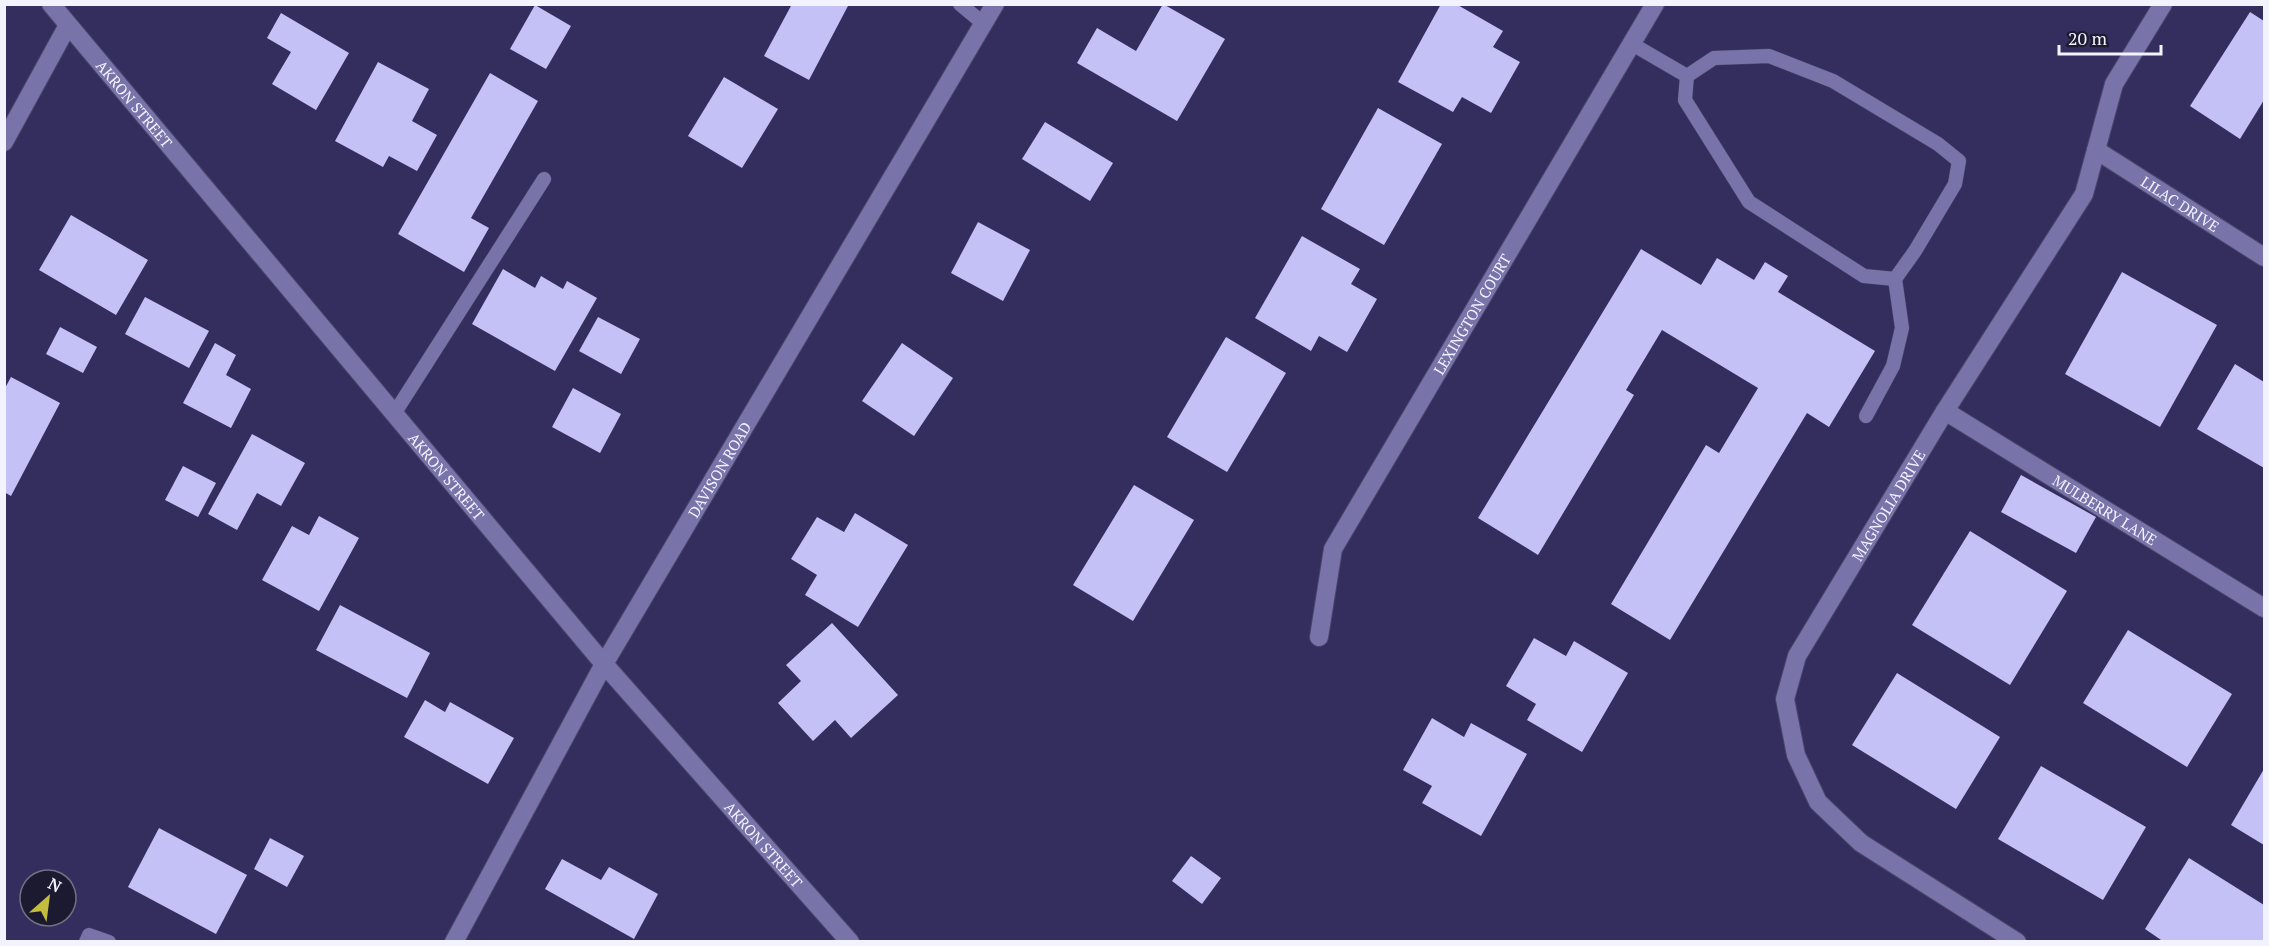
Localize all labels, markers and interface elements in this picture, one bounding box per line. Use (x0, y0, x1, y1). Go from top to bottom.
scale bar (2059, 18, 2161, 56)
text: 20 m (2068, 26, 2108, 50)
street label: AKRON STREET (92, 56, 177, 152)
street label: LILAC DRIVE (2137, 171, 2223, 236)
street label: LEXINGTON COURT (1428, 250, 1515, 378)
street label: DAVISON ROAD (683, 418, 755, 521)
street label: AKRON STREET (404, 428, 489, 524)
street label: MAGNOLIA DRIVE (1847, 446, 1929, 564)
street label: MULBERRY LANE (2049, 470, 2161, 550)
street label: AKRON STREET (720, 797, 807, 892)
north arrow (18, 868, 78, 928)
text: N (45, 872, 66, 897)

